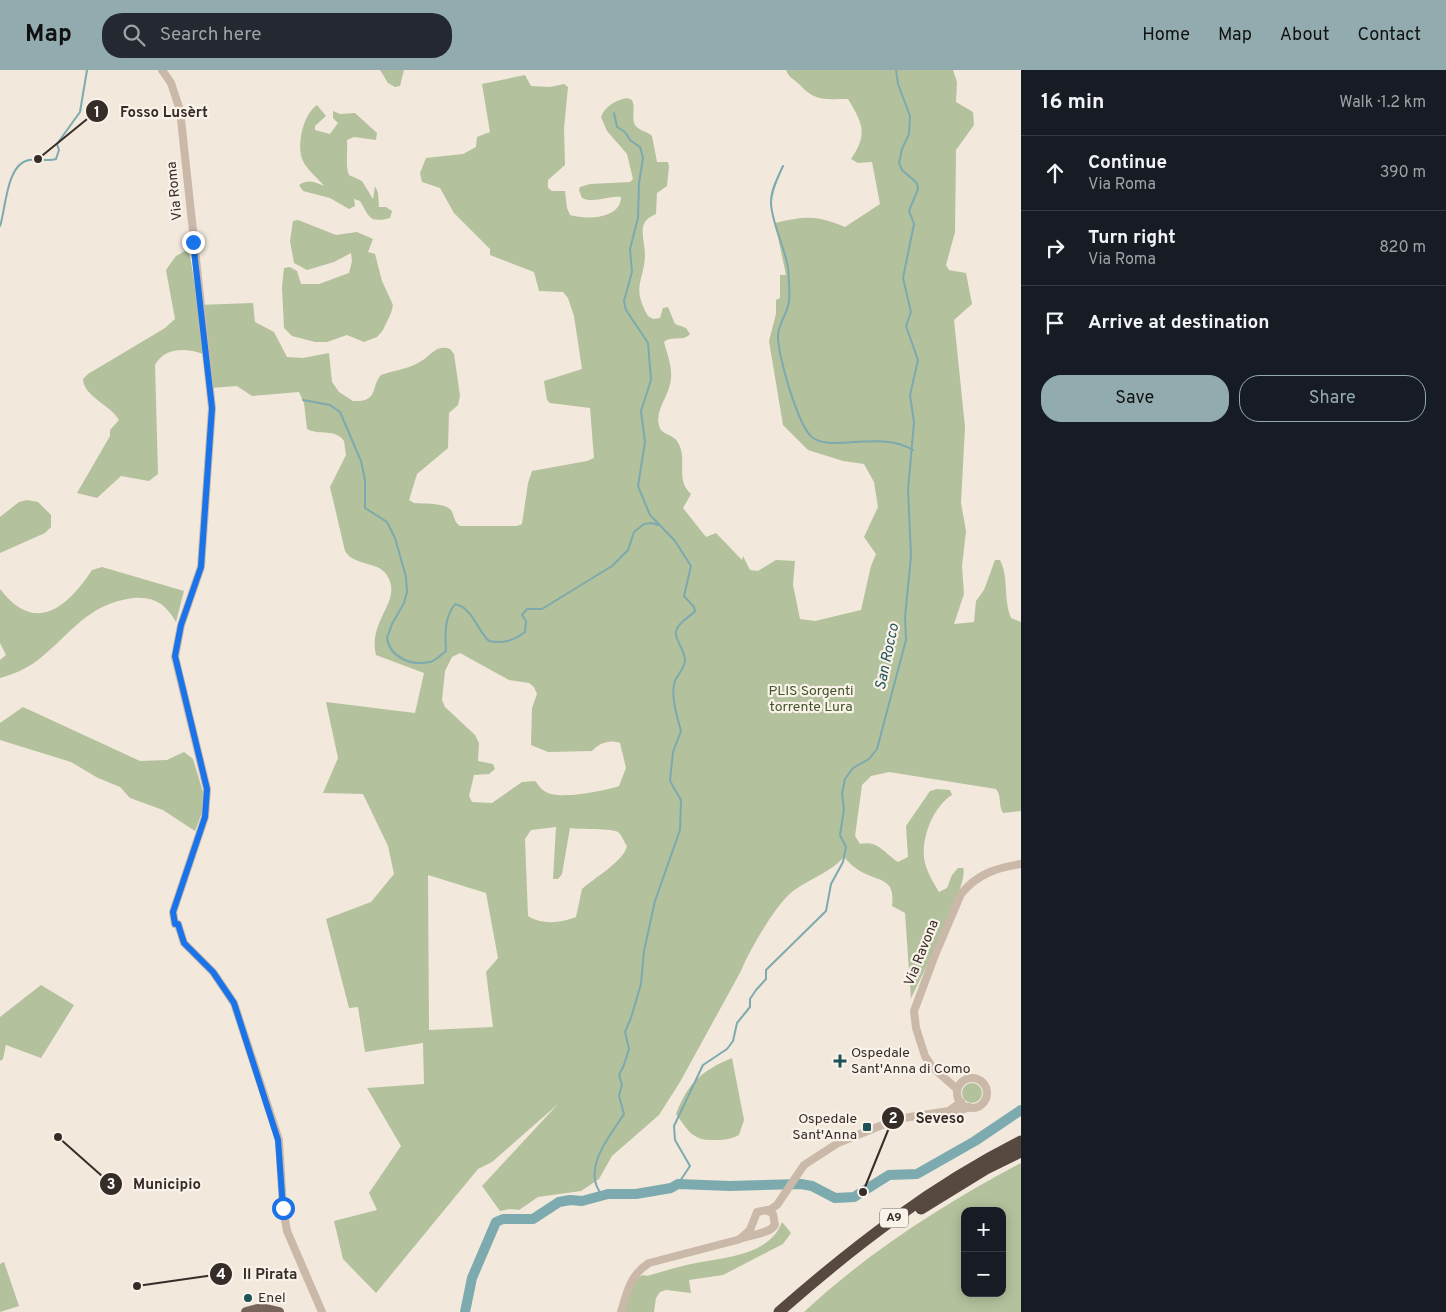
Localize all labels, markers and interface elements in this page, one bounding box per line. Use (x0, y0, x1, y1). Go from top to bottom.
search box (102, 13, 452, 58)
text: Map (25, 20, 72, 50)
icon: search (120, 21, 148, 49)
text: Search here (160, 23, 261, 47)
text: Home (1142, 24, 1190, 47)
text: Map (1218, 24, 1252, 47)
text: About (1280, 24, 1329, 47)
text: Contact (1357, 24, 1421, 47)
text: 16 min (1041, 89, 1104, 116)
text: Walk · 1.2 km (1339, 93, 1426, 113)
callout: Fosso Lusèrt (85, 96, 217, 126)
text: 1 (94, 104, 100, 123)
text: Fosso Lusèrt (120, 104, 208, 123)
text: Continue (1088, 151, 1167, 175)
icon: ahead (1041, 159, 1069, 187)
street label: Via Roma (163, 161, 187, 221)
text: 390 m (1380, 163, 1426, 183)
text: Via Roma (1088, 175, 1156, 195)
text: Turn right (1088, 226, 1176, 250)
route end (182, 231, 205, 254)
icon: right (1041, 234, 1069, 262)
text: 820 m (1379, 238, 1426, 258)
text: Via Roma (1088, 250, 1156, 270)
icon: arrive (1041, 309, 1069, 337)
text: Arrive at destination (1088, 311, 1269, 335)
button: Save (1041, 375, 1229, 422)
button: Share (1239, 375, 1426, 422)
water label: San Rocco (872, 622, 904, 692)
park label: PLIS Sorgenti torrente Lura (769, 683, 853, 716)
street label: Via Ravona (901, 917, 943, 989)
place label: Ospedale Sant'Anna di Como (851, 1045, 971, 1078)
marker: Ospedale Sant'Anna di Como (833, 1054, 847, 1068)
callout: Seveso (880, 1103, 974, 1133)
text: 2 (888, 1110, 898, 1129)
text: Seveso (915, 1110, 965, 1129)
place label: Ospedale Sant'Anna (792, 1111, 857, 1144)
marker: Ospedale Sant'Anna (861, 1121, 873, 1133)
callout: Municipio (98, 1169, 211, 1199)
text: 3 (107, 1176, 116, 1195)
text: Municipio (133, 1176, 201, 1195)
route start (272, 1197, 295, 1220)
map controls (961, 1207, 1006, 1297)
button: + (961, 1207, 1006, 1252)
road number: A9 (880, 1208, 908, 1228)
button: − (961, 1252, 1006, 1297)
callout: Il Pirata (208, 1259, 308, 1289)
text: 4 (216, 1266, 226, 1285)
text: Il Pirata (243, 1266, 297, 1285)
place label: Enel (258, 1290, 286, 1307)
marker: Enel (242, 1292, 254, 1304)

